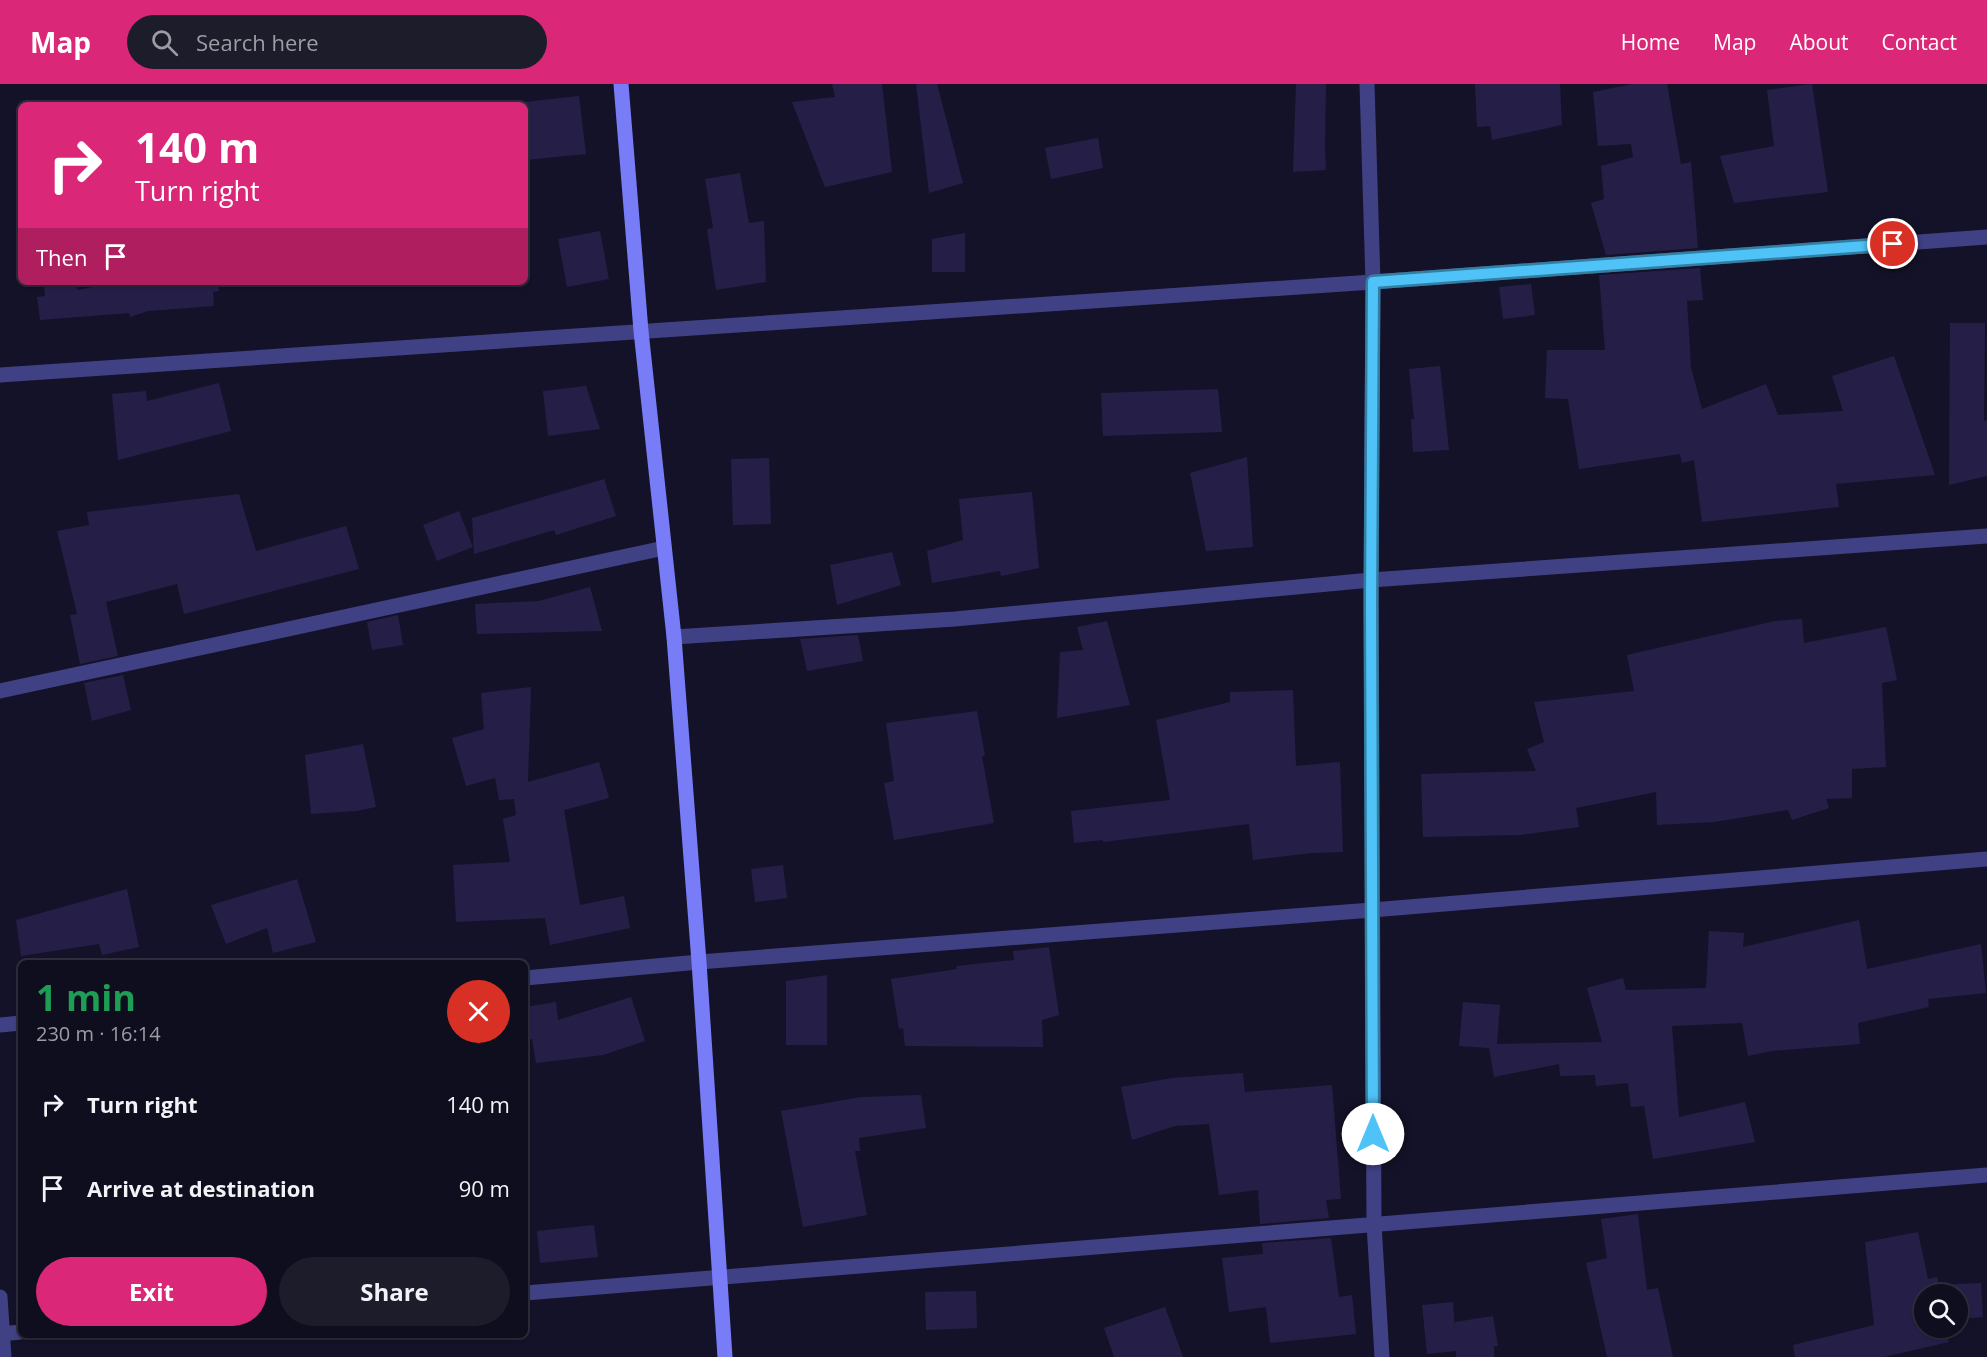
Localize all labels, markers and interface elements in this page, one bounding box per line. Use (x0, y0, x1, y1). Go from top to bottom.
search box (127, 15, 547, 69)
text: Map (30, 23, 91, 61)
icon: search (148, 26, 181, 59)
text: Search here (196, 27, 319, 57)
text: Home (1621, 28, 1680, 56)
text: Map (1713, 28, 1756, 56)
text: About (1789, 28, 1849, 56)
text: Contact (1882, 28, 1957, 56)
text: 140 m (135, 118, 259, 175)
icon: right (36, 126, 114, 204)
text: Turn right (135, 172, 260, 209)
pin (1867, 218, 1918, 269)
icon: arrive (1876, 227, 1909, 260)
icon: arrive (99, 240, 132, 273)
text: Then (36, 242, 87, 272)
text: 1 min (36, 973, 136, 1022)
button: close (447, 980, 510, 1043)
text: 230 m · 16:14 (36, 1020, 161, 1047)
icon: right (36, 1088, 69, 1121)
text: Turn right (87, 1089, 198, 1119)
text: 140 m (446, 1089, 510, 1119)
position arrow (1341, 1102, 1405, 1166)
icon: arrive (36, 1172, 69, 1205)
text: Arrive at destination (87, 1173, 315, 1203)
text: 90 m (459, 1173, 510, 1203)
button: Exit (36, 1257, 267, 1326)
button: Share (279, 1257, 510, 1326)
map controls (1914, 1284, 1968, 1338)
button: search (1914, 1284, 1968, 1338)

